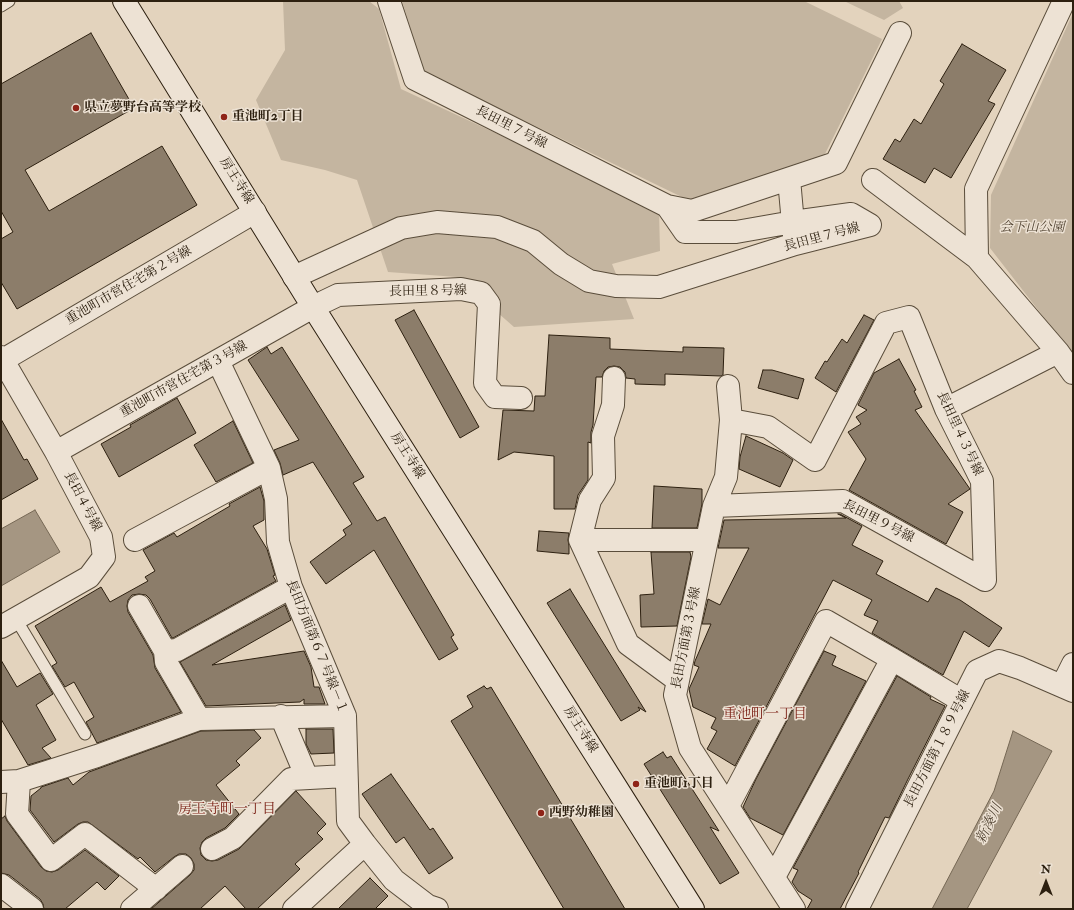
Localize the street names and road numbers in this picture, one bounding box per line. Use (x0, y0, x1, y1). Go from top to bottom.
street label: 長田里７号線 (473, 103, 549, 153)
street label: 房王寺線 (216, 155, 256, 207)
street label: 長田里７号線 (782, 220, 862, 256)
street label: 重池町市営住宅第２号線 (63, 243, 195, 329)
street label: 長田里８号線 (389, 284, 467, 300)
street label: 重池町市営住宅第３号線 (118, 339, 250, 421)
street label: 長田里４３号線 (933, 389, 985, 479)
street label: 房王寺線 (387, 430, 427, 482)
street label: 長田４号線 (60, 470, 104, 534)
street label: 長田里９号線 (840, 497, 916, 547)
street label: 長田方面第６７号線－１ (282, 578, 350, 716)
street label: 長田方面第３号線 (669, 585, 705, 691)
street label: 長田方面第１８９号線 (902, 688, 974, 810)
street label: 房王寺線 (560, 704, 600, 756)

